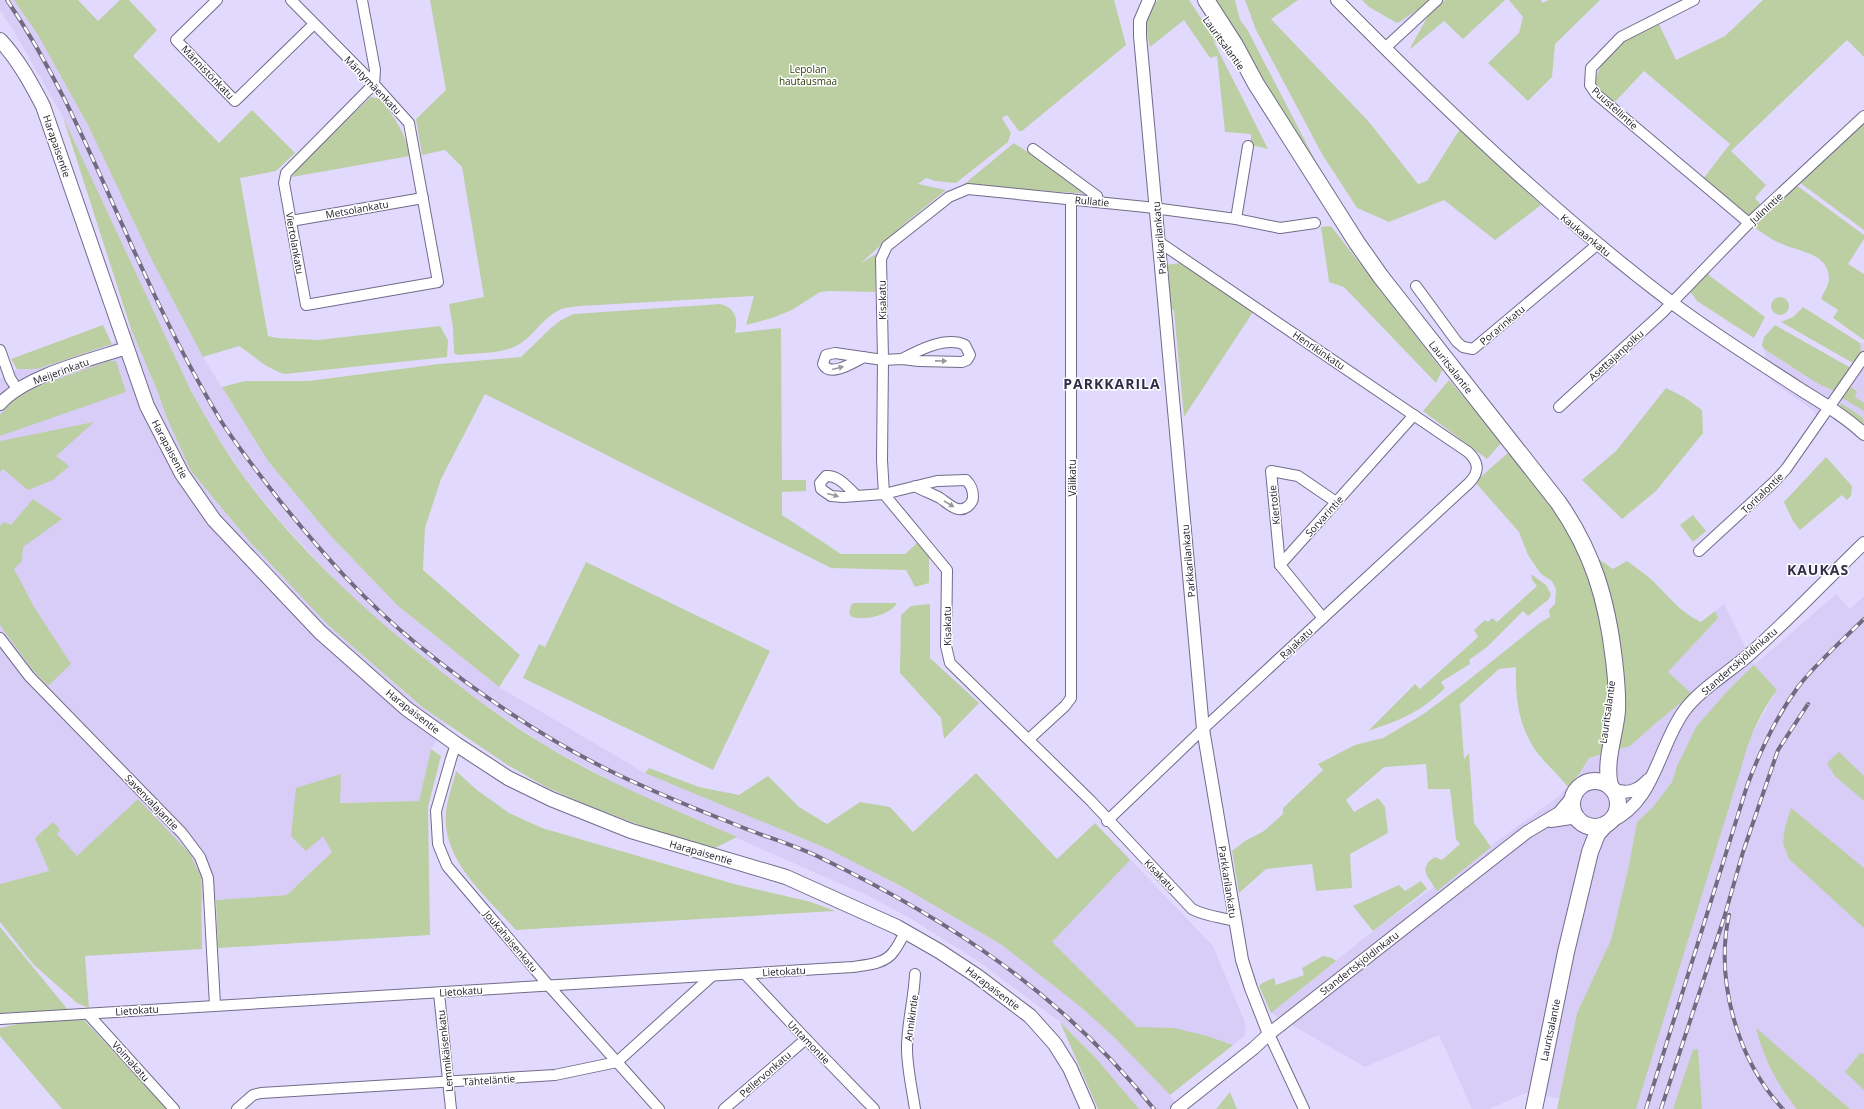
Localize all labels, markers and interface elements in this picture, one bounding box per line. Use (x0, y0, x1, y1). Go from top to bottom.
street label: Lauritsalantie (1200, 13, 1248, 73)
street label: Männistönkatu (179, 42, 237, 102)
street label: Mäntymäenkatu (341, 53, 405, 117)
park label: Lepolan hautausmaa (779, 62, 837, 88)
street label: Puustellintie (1589, 84, 1641, 133)
street label: Harapaisentie (40, 113, 74, 179)
street label: Julinintie (1746, 189, 1786, 228)
street label: Rullatie (1074, 193, 1110, 210)
street label: Metsolankatu (324, 197, 390, 221)
street label: Parkkarilankatu (1149, 201, 1169, 275)
street label: Kaukaankatu (1558, 210, 1614, 260)
street label: Viertolankatu (283, 211, 307, 275)
street label: Kisakatu (875, 280, 889, 320)
street label: Porarinkatu (1476, 302, 1528, 348)
street label: Asettajanpolku (1585, 326, 1647, 384)
street label: Henrikinkatu (1290, 327, 1348, 373)
street label: Lauritsalantie (1426, 338, 1476, 397)
street label: Meijerinkatu (31, 354, 91, 388)
one-way arrow (935, 358, 947, 365)
one-way arrow (832, 365, 844, 371)
district label: PARKKARILA (1063, 374, 1161, 393)
street label: Harapaisentie (149, 417, 192, 481)
street label: Välikatu (1065, 459, 1079, 497)
street label: Toritalontie (1738, 469, 1786, 517)
street label: Kiertotie (1265, 484, 1283, 525)
one-way arrow (827, 492, 840, 498)
street label: Sorvarintie (1302, 492, 1346, 539)
one-way arrow (944, 500, 954, 508)
street label: Parkkarilankatu (1178, 524, 1198, 598)
district label: KAUKAS (1787, 560, 1849, 579)
street label: Kisakatu (940, 606, 954, 646)
street label: Rajakatu (1276, 624, 1316, 662)
street label: Standertskjöldinkatu (1698, 624, 1780, 698)
street label: Lauritsalantie (1596, 679, 1618, 744)
street label: Harapaisentie (383, 685, 443, 737)
street label: Savenvalajantie (122, 771, 182, 833)
street label: Harapaisentie (668, 836, 735, 868)
street label: Parkkarilankatu (1215, 845, 1241, 919)
street label: Kisakatu (1141, 856, 1179, 894)
street label: Joukahaisenkatu (480, 906, 541, 975)
street label: Standertskjöldinkatu (1317, 928, 1401, 998)
street label: Lietokatu (762, 963, 806, 979)
street label: Harapaisentie (963, 963, 1023, 1013)
street label: Lietokatu (439, 983, 483, 999)
street label: Annikintie (901, 994, 921, 1042)
street label: Lauritsalantie (1537, 997, 1564, 1062)
street label: Lietokatu (115, 1002, 159, 1018)
street label: Lemmikäisenkatu (434, 1009, 456, 1093)
street label: Untamontie (785, 1017, 834, 1067)
street label: Voimakatu (109, 1038, 153, 1084)
street label: Pellervonkatu (736, 1048, 794, 1100)
street label: Tähteläntie (462, 1071, 516, 1089)

